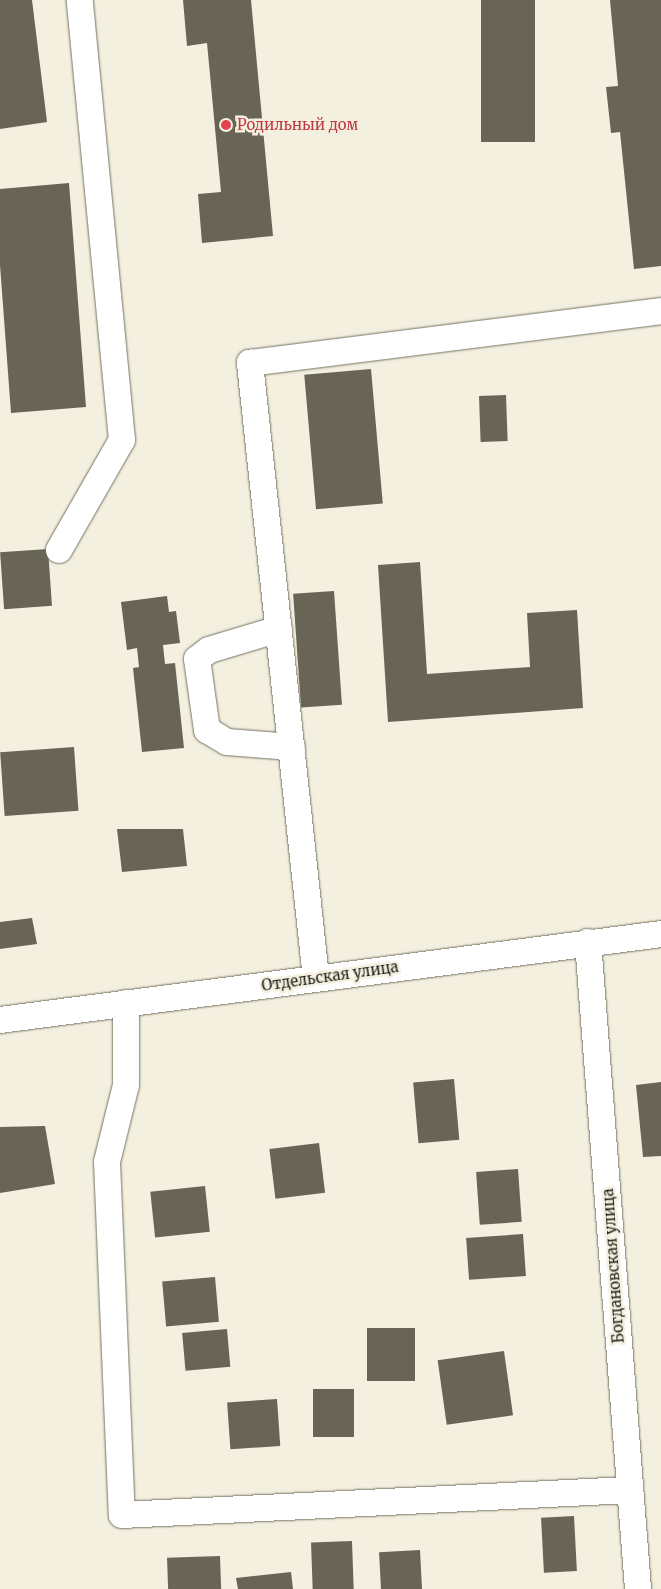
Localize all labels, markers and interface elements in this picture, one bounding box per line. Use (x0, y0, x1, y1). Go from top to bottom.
place label: Родильный дом (237, 116, 358, 134)
marker: Родильный дом (219, 118, 233, 132)
street label: Отдельская улица (260, 957, 400, 995)
street label: Богдановская улица (599, 1188, 627, 1344)

